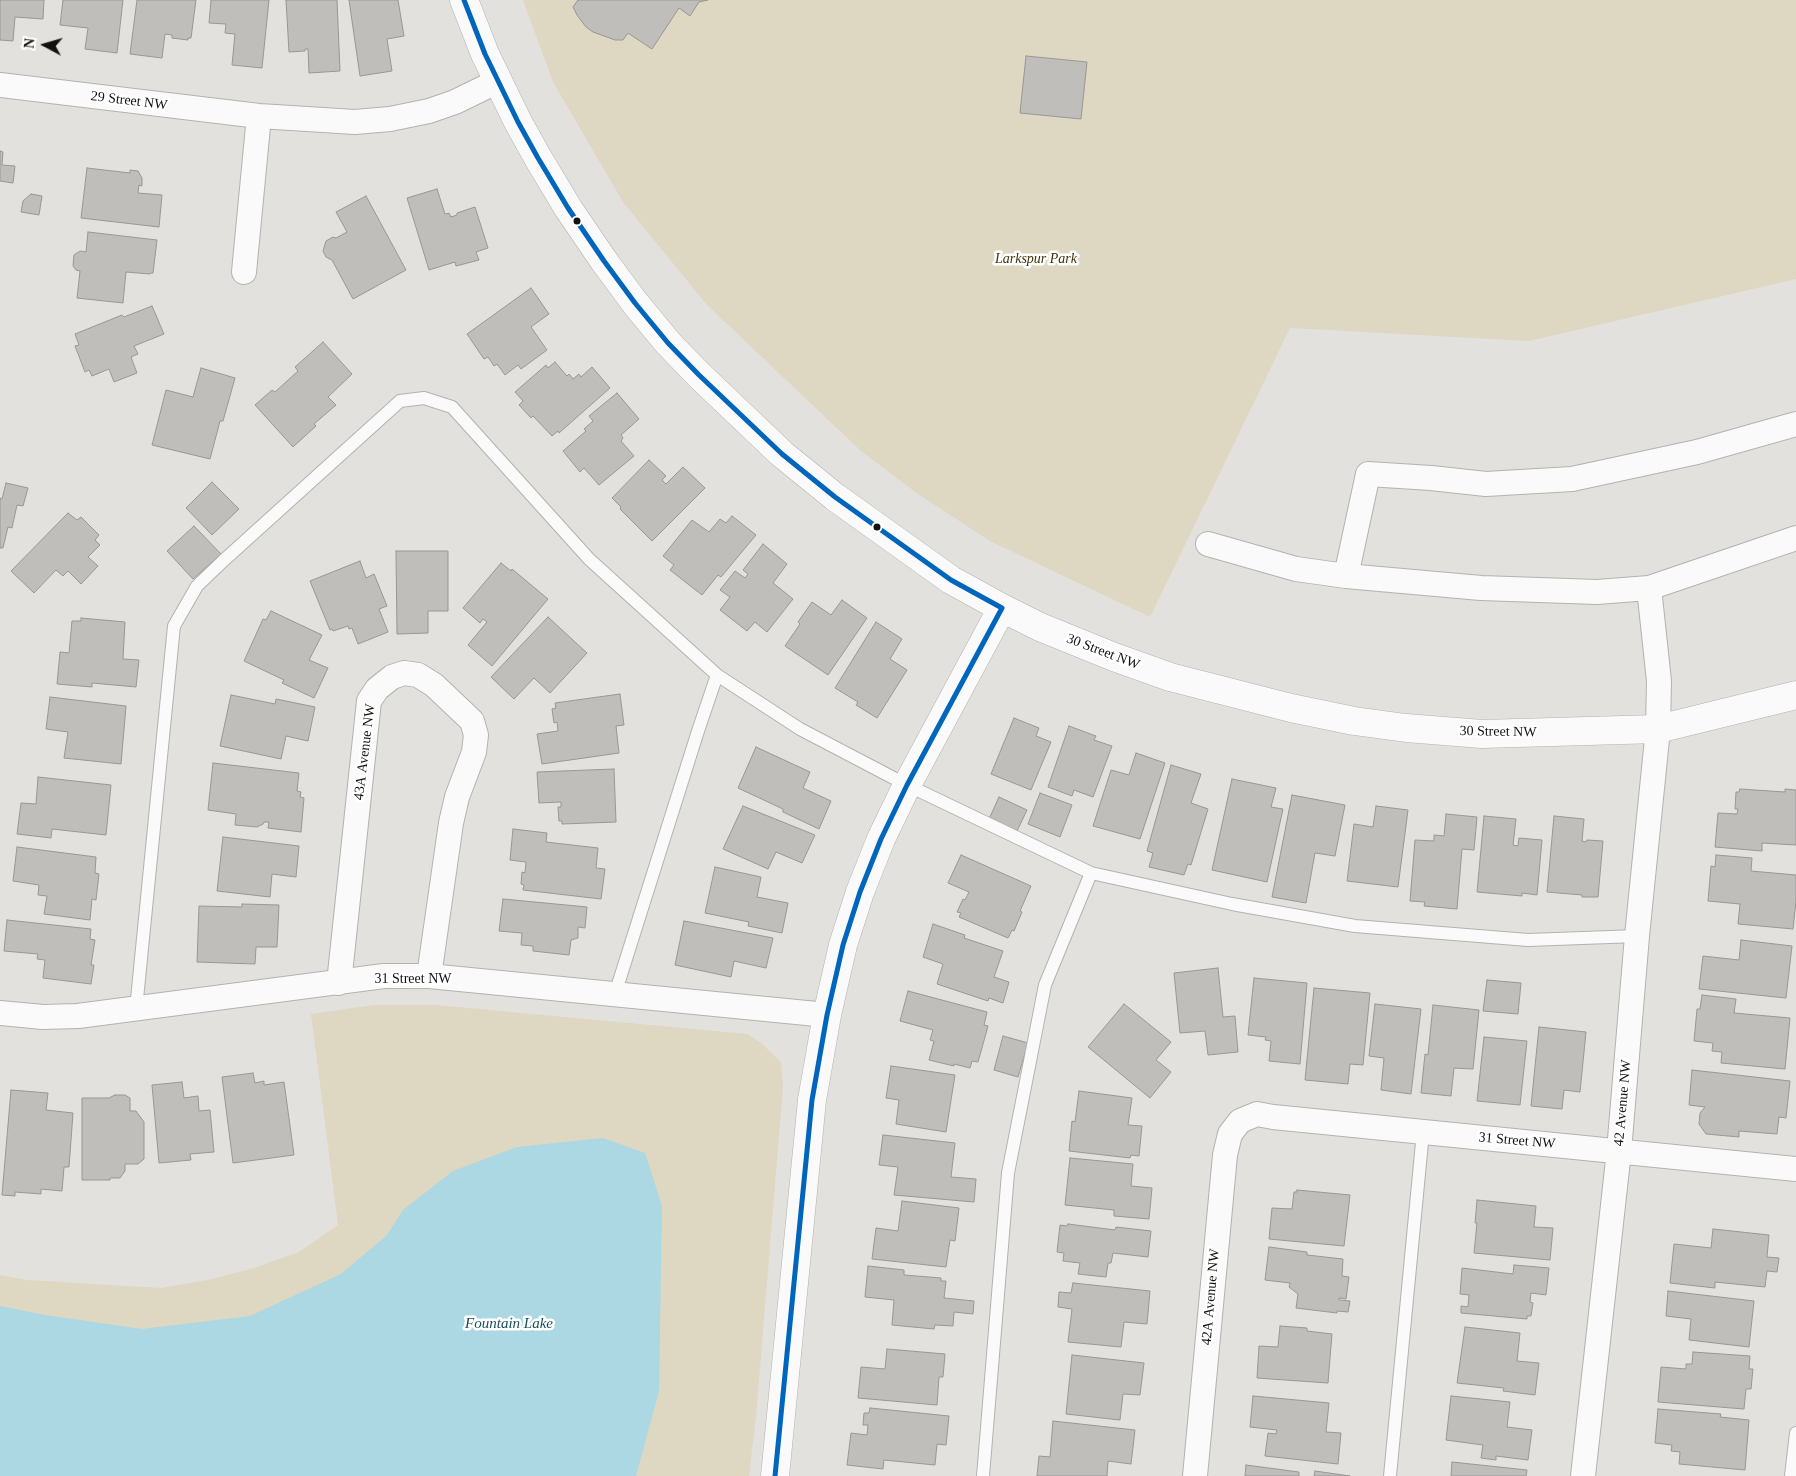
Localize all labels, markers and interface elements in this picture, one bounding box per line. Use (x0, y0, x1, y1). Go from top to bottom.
north arrow (20, 20, 70, 70)
text: N (22, 38, 38, 49)
street label: 29 Street NW (90, 88, 168, 114)
unlabelled marker (572, 216, 582, 226)
park label: Larkspur Park (995, 251, 1077, 267)
unlabelled marker (872, 522, 882, 532)
street label: 30 Street NW (1064, 630, 1142, 674)
street label: 43A Avenue NW (351, 703, 379, 801)
street label: 30 Street NW (1459, 723, 1537, 741)
street label: 31 Street NW (375, 971, 451, 987)
street label: 42 Avenue NW (1611, 1059, 1635, 1147)
street label: 31 Street NW (1478, 1129, 1556, 1153)
street label: 42A Avenue NW (1198, 1248, 1224, 1346)
water label: Fountain Lake (465, 1315, 553, 1333)

